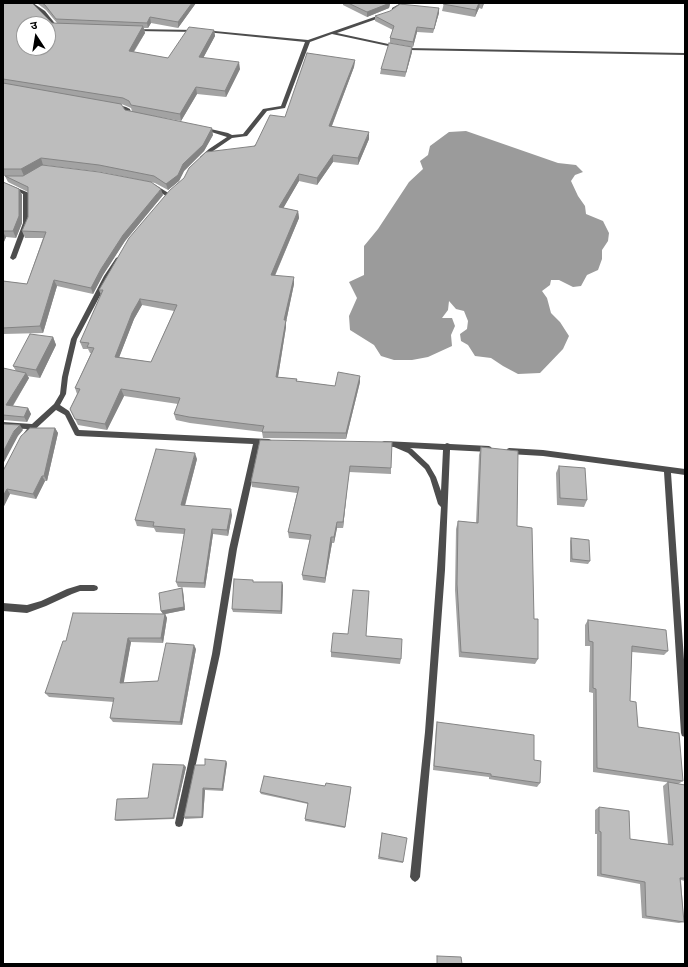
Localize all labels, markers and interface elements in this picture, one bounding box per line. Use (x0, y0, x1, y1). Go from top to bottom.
north arrow (16, 16, 56, 56)
text: उ (29, 17, 38, 33)

